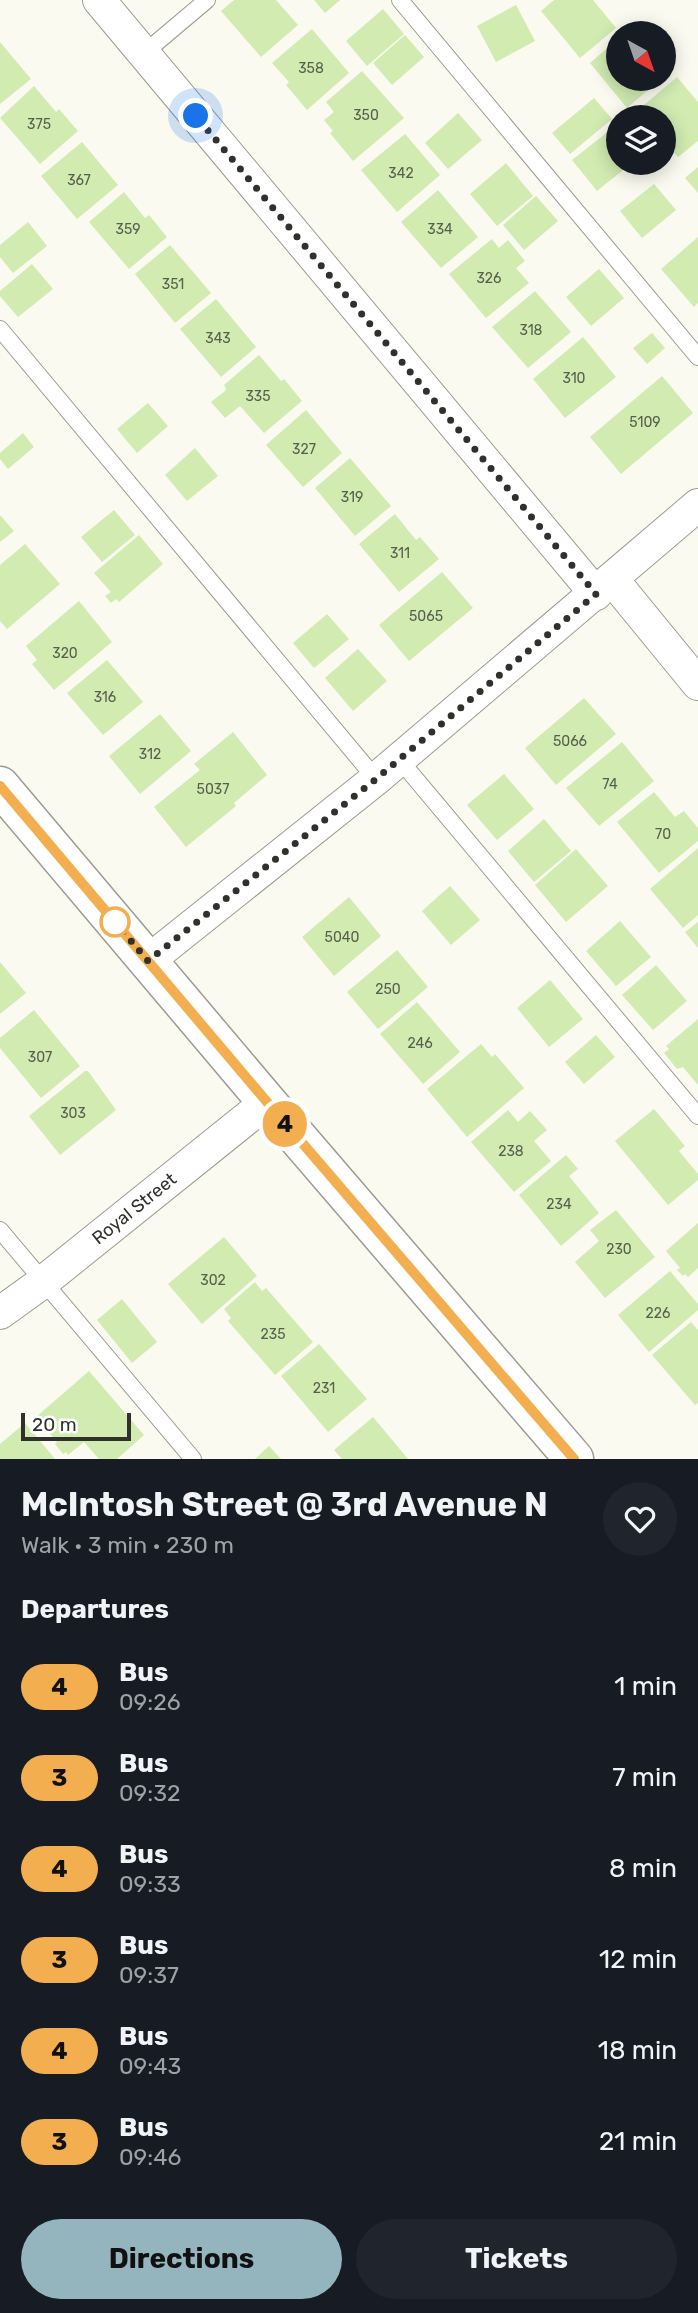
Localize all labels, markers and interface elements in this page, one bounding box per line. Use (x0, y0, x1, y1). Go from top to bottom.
north arrow (606, 21, 676, 91)
map controls (606, 21, 676, 175)
house number: 358 (298, 60, 324, 77)
your location (178, 98, 213, 133)
button: layers (606, 105, 676, 175)
house number: 350 (353, 107, 379, 124)
house number: 375 (27, 116, 51, 133)
house number: 342 (388, 165, 414, 182)
house number: 367 (67, 172, 91, 189)
house number: 359 (115, 221, 141, 238)
house number: 334 (427, 221, 453, 238)
house number: 326 (476, 270, 502, 287)
house number: 351 (162, 276, 184, 293)
house number: 318 (519, 322, 543, 339)
house number: 343 (205, 330, 231, 347)
house number: 310 (562, 370, 586, 387)
house number: 335 (245, 388, 271, 405)
house number: 5109 (629, 414, 661, 431)
house number: 327 (292, 441, 316, 458)
house number: 319 (341, 489, 363, 506)
house number: 311 (390, 545, 410, 562)
house number: 5065 (409, 608, 443, 625)
house number: 320 (52, 645, 78, 662)
house number: 316 (94, 689, 116, 706)
house number: 5066 (553, 733, 587, 750)
house number: 312 (139, 746, 161, 763)
house number: 74 (602, 776, 618, 793)
house number: 5037 (197, 781, 229, 798)
house number: 70 (655, 826, 671, 843)
unlabelled marker (100, 907, 130, 937)
house number: 5040 (325, 929, 360, 946)
house number: 250 (375, 981, 401, 998)
house number: 246 (407, 1035, 433, 1052)
house number: 307 (28, 1049, 52, 1066)
line badge: 4 (262, 1101, 308, 1147)
house number: 303 (60, 1105, 86, 1122)
text: 4 (277, 1110, 293, 1138)
house number: 238 (498, 1143, 524, 1160)
street label: Royal Street (88, 1168, 181, 1249)
house number: 234 (546, 1196, 572, 1213)
house number: 230 (606, 1241, 632, 1258)
house number: 302 (200, 1272, 226, 1289)
house number: 226 (646, 1305, 670, 1322)
house number: 235 (261, 1326, 285, 1343)
house number: 231 (313, 1380, 335, 1397)
scale bar (21, 1410, 131, 1442)
text: 20 m (32, 1413, 77, 1436)
button: heart (603, 1482, 677, 1556)
text: McIntosh Street @ 3rd Avenue N (21, 1485, 548, 1524)
text: Walk · 3 min · 230 m (21, 1531, 234, 1559)
text: Departures (21, 1594, 169, 1625)
text: Bus (119, 1657, 168, 1688)
text: 1 min (614, 1671, 677, 1702)
text: 4 (51, 1673, 68, 1701)
text: 09:26 (119, 1688, 181, 1716)
text: Bus (119, 1748, 168, 1779)
text: 7 min (612, 1762, 677, 1793)
text: 3 (52, 1764, 67, 1792)
text: 09:32 (119, 1779, 180, 1807)
text: Bus (119, 1839, 168, 1870)
text: 8 min (609, 1853, 677, 1884)
text: 4 (51, 1855, 68, 1883)
text: 09:33 (119, 1870, 181, 1898)
text: Bus (119, 1930, 168, 1961)
text: 12 min (599, 1944, 677, 1975)
text: 3 (52, 1946, 67, 1974)
text: 09:37 (119, 1961, 179, 1989)
text: Bus (119, 2021, 168, 2052)
text: 18 min (598, 2035, 677, 2066)
text: 4 (51, 2037, 68, 2065)
text: 09:43 (119, 2052, 181, 2080)
text: Bus (119, 2112, 168, 2143)
text: 21 min (599, 2126, 677, 2157)
text: 3 (52, 2128, 67, 2156)
text: 09:46 (119, 2143, 181, 2171)
button: Directions (21, 2219, 342, 2299)
button: Tickets (356, 2219, 677, 2299)

